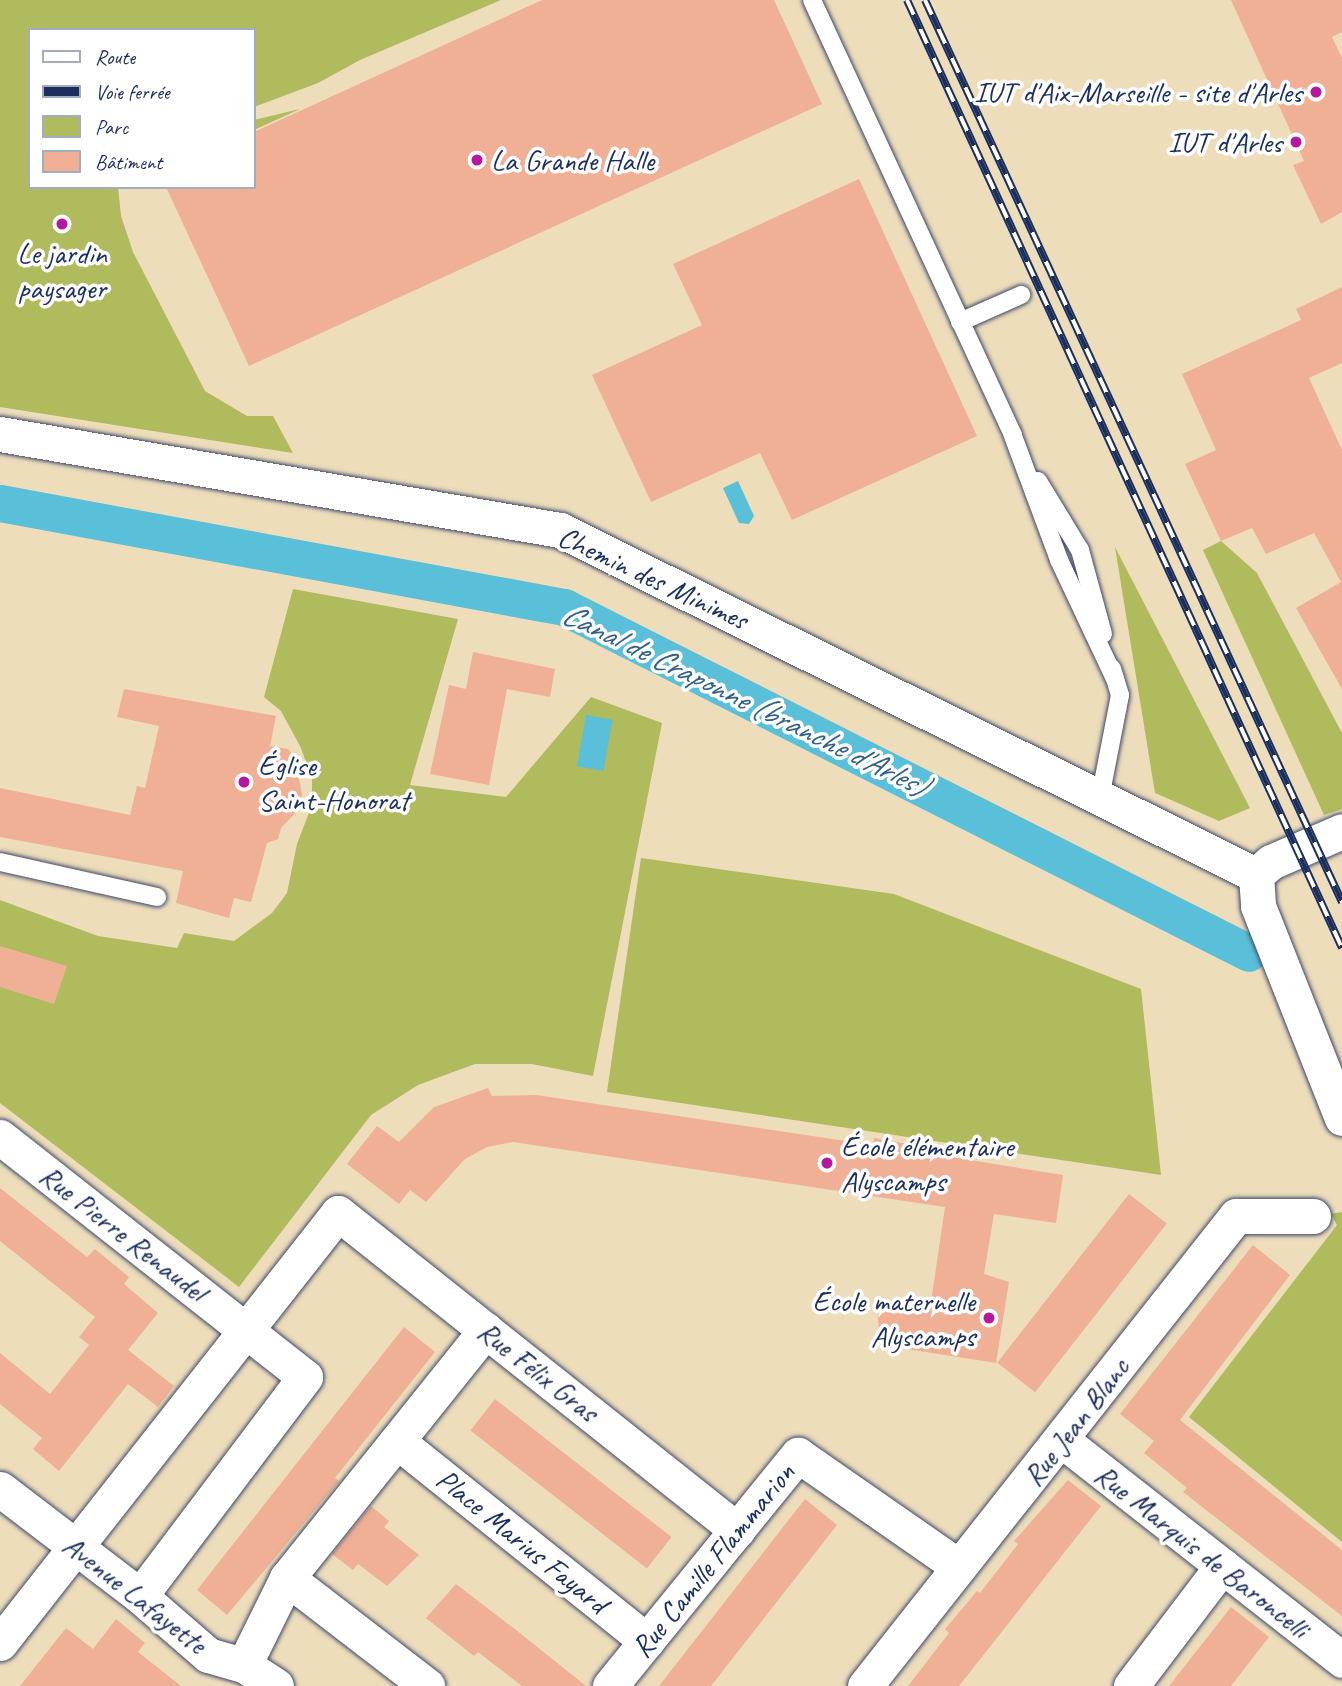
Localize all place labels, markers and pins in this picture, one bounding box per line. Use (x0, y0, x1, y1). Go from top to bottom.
place label: IUT d'Aix-Marseille - site d'Arles (974, 74, 1302, 110)
marker: IUT d'Aix-Marseille - site d'Arles (1308, 84, 1324, 100)
place label: IUT d'Arles (1168, 124, 1282, 160)
marker: IUT d'Arles (1288, 134, 1304, 150)
place label: La Grande Halle (491, 142, 655, 178)
marker: La Grande Halle (469, 152, 485, 168)
marker: Le jardin paysager (54, 216, 70, 232)
place label: Le jardin paysager (17, 235, 107, 306)
place label: Église Saint-Honorat (258, 747, 409, 818)
marker: Église Saint-Honorat (236, 774, 252, 790)
place label: École élémentaire Alyscamps (841, 1128, 1013, 1198)
marker: École élémentaire Alyscamps (819, 1155, 835, 1171)
place label: École maternelle Alyscamps (812, 1283, 975, 1354)
marker: École maternelle Alyscamps (981, 1310, 997, 1326)

